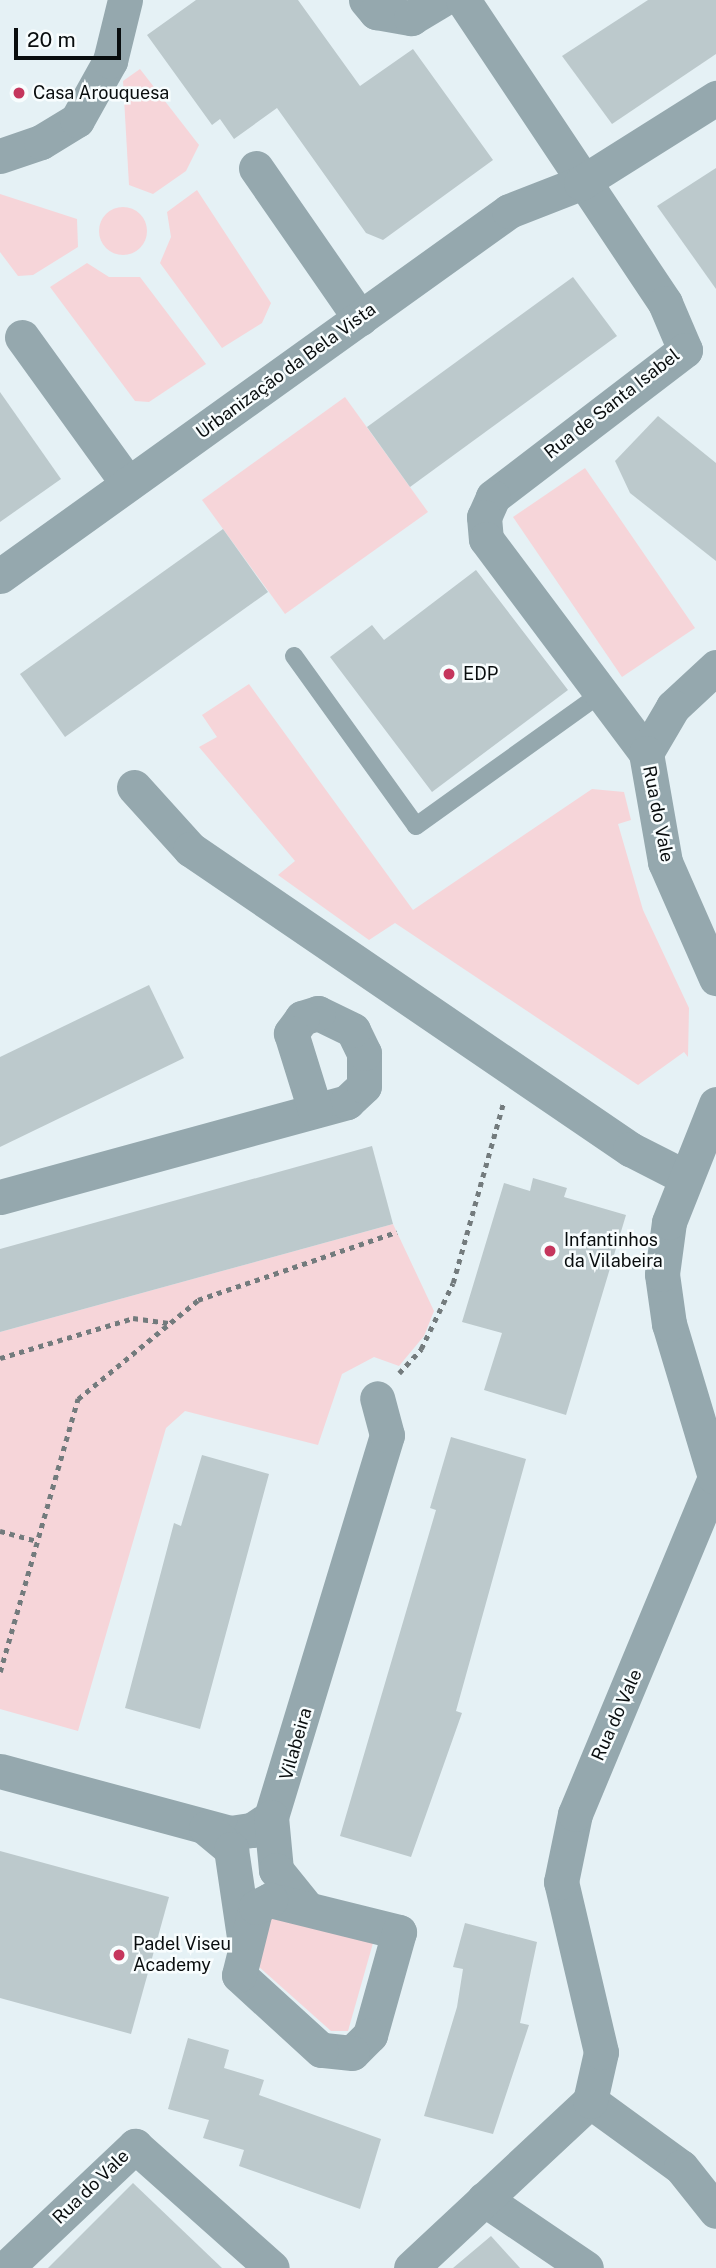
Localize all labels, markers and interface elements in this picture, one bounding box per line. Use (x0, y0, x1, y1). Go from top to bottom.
scale bar (18, 14, 124, 58)
text: 20 m (27, 27, 76, 52)
place label: Casa Arouquesa (33, 82, 169, 104)
marker: Casa Arouquesa (11, 85, 27, 101)
street label: Urbanização da Bela Vista (192, 298, 380, 444)
street label: Rua de Santa Isabel (540, 344, 684, 464)
place label: EDP (463, 663, 498, 685)
marker: EDP (441, 666, 457, 682)
street label: Rua do Vale (638, 764, 678, 864)
place label: Infantinhos da Vilabeira (564, 1230, 663, 1272)
marker: Infantinhos da Vilabeira (542, 1243, 558, 1259)
street label: Rua do Vale (587, 1666, 647, 1764)
street label: Vilabeira (275, 1705, 317, 1783)
place label: Padel Viseu Academy (133, 1934, 231, 1976)
marker: Padel Viseu Academy (111, 1947, 127, 1963)
street label: Rua do Vale (48, 2145, 134, 2229)

